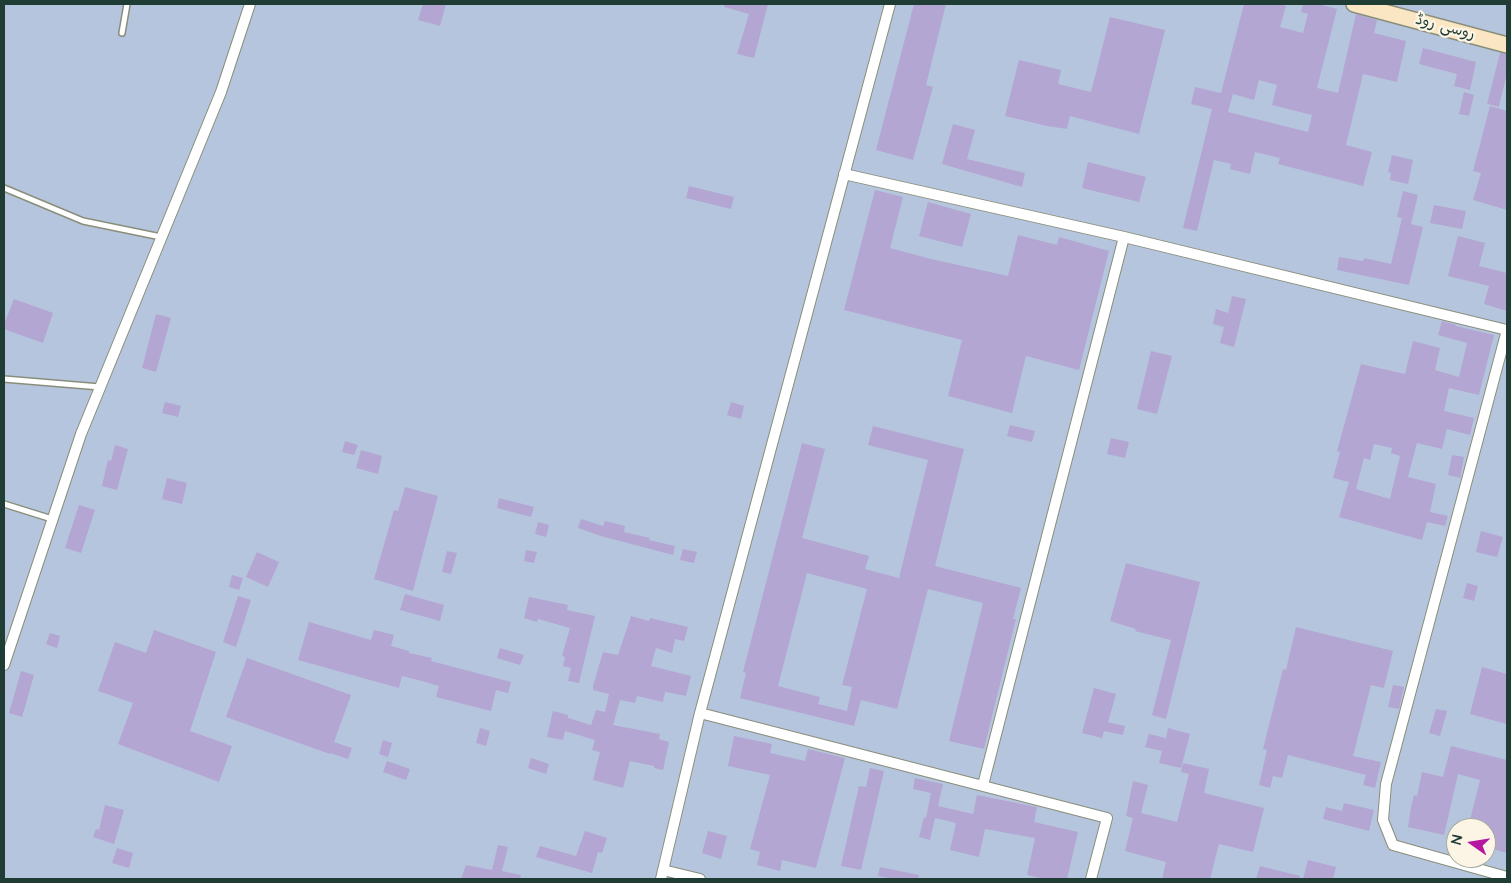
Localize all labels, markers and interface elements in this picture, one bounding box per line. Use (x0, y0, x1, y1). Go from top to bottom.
street label: روسی روڈ (1413, 11, 1477, 45)
north arrow (1446, 818, 1496, 868)
text: N (1447, 833, 1468, 846)

